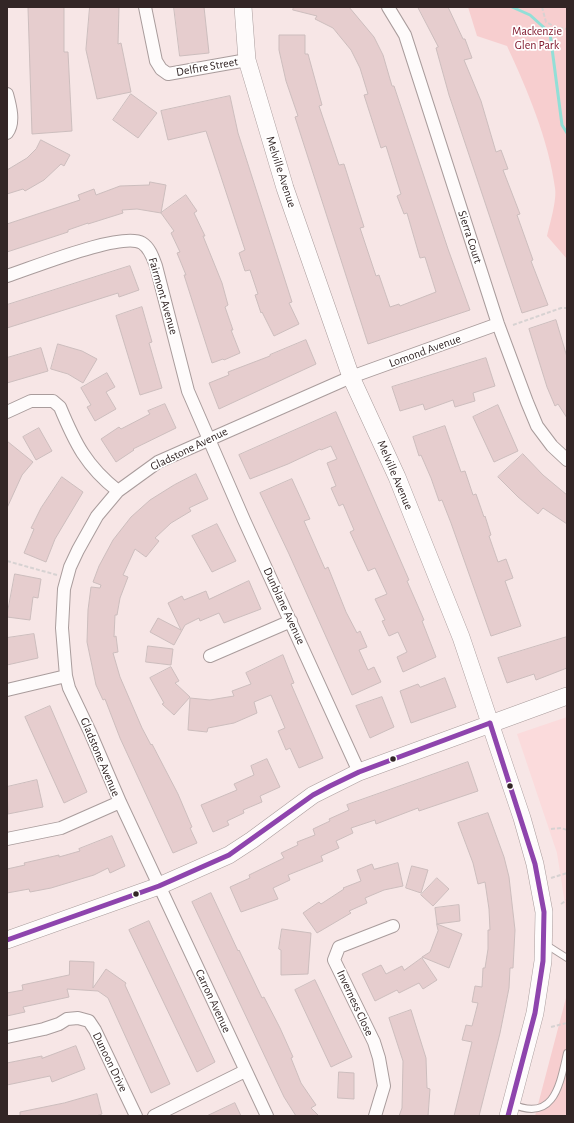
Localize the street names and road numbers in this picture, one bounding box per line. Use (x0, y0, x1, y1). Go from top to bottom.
street label: Delfire Street (175, 54, 239, 80)
street label: Melville Avenue (263, 135, 299, 209)
street label: Sierra Court (455, 209, 485, 265)
street label: Fairmont Avenue (145, 256, 181, 336)
street label: Lomond Avenue (387, 331, 463, 371)
street label: Gladstone Avenue (148, 424, 230, 474)
street label: Melville Avenue (374, 438, 416, 512)
street label: Dunblane Avenue (260, 565, 308, 647)
street label: Gladstone Avenue (77, 715, 123, 799)
street label: Carron Avenue (192, 967, 234, 1035)
street label: Inverness Close (333, 968, 377, 1038)
street label: Dunoon Drive (89, 1030, 131, 1094)

